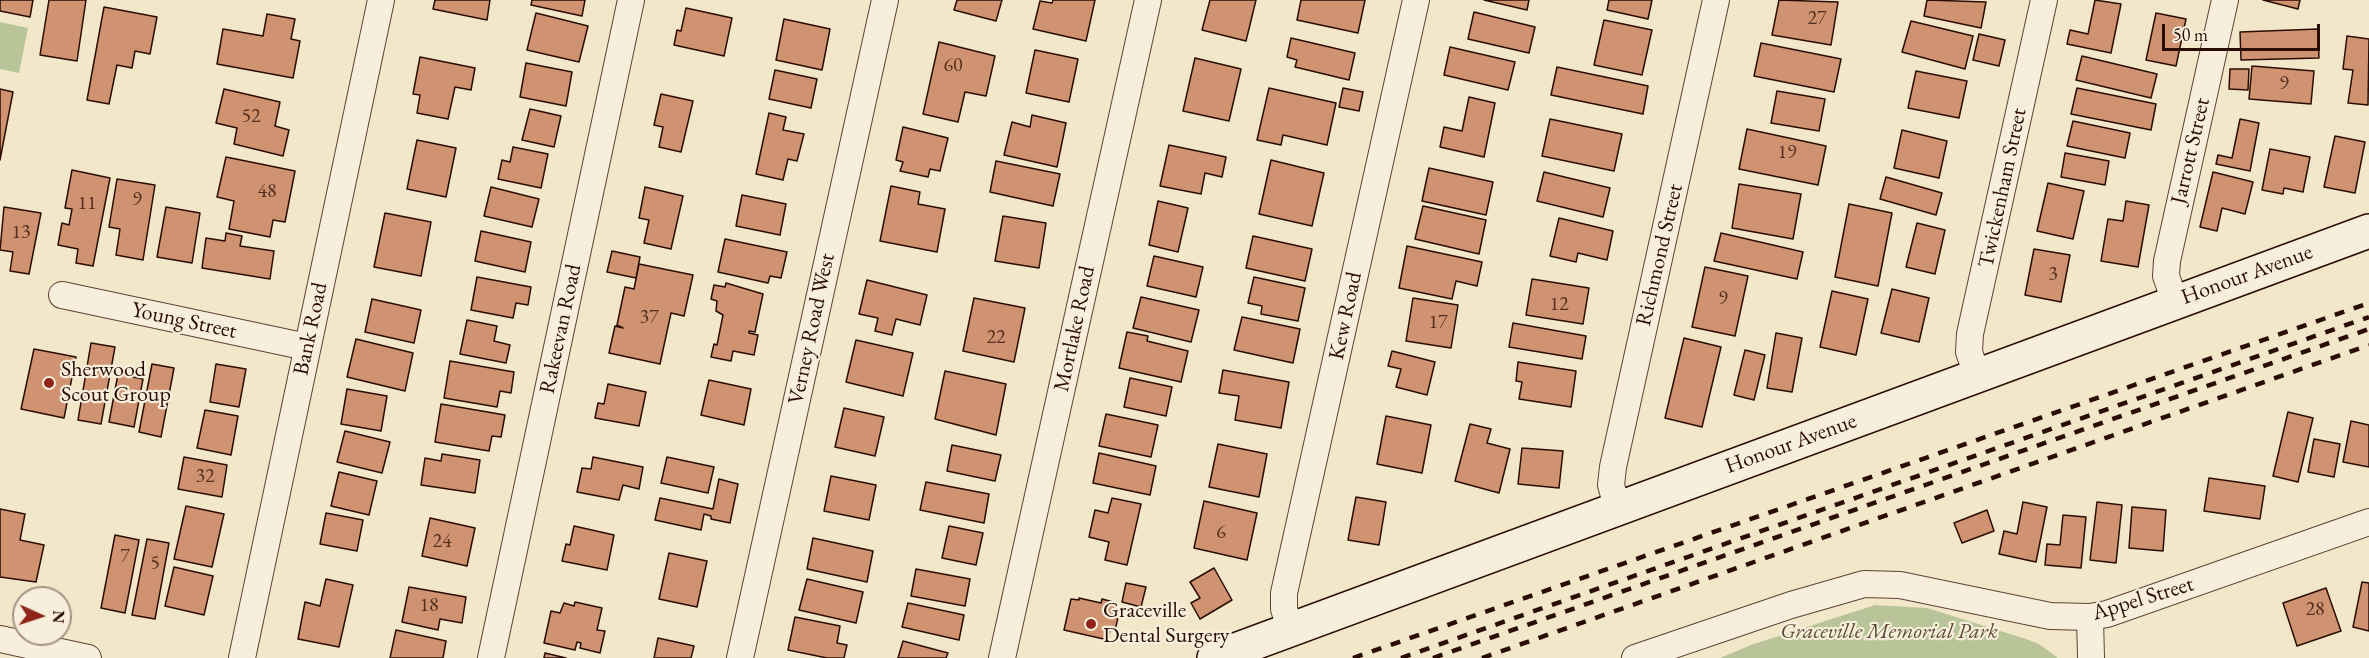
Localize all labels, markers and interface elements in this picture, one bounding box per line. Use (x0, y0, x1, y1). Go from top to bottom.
house number: 27 (1807, 7, 1827, 31)
scale bar (2165, 12, 2322, 50)
text: 50 m (2173, 23, 2208, 46)
house number: 60 (943, 54, 963, 78)
house number: 9 (2279, 72, 2289, 96)
street label: Jarrott Street (2166, 95, 2216, 207)
house number: 52 (241, 105, 261, 129)
street label: Twickenham Street (1973, 106, 2033, 270)
house number: 19 (1777, 141, 1797, 165)
house number: 48 (257, 180, 277, 204)
street label: Richmond Street (1631, 181, 1689, 329)
house number: 9 (132, 188, 142, 212)
house number: 11 (77, 192, 97, 216)
house number: 13 (11, 221, 31, 245)
street label: Honour Avenue (2178, 239, 2316, 311)
street label: Verney Road West (783, 251, 841, 407)
street label: Rakeevan Road (534, 262, 588, 396)
house number: 3 (2048, 263, 2058, 287)
street label: Mortlake Road (1049, 264, 1101, 394)
street label: Kew Road (1324, 270, 1368, 362)
street label: Bank Road (288, 280, 334, 378)
house number: 9 (1718, 287, 1728, 311)
house number: 12 (1549, 293, 1569, 317)
street label: Young Street (129, 297, 239, 345)
house number: 37 (639, 306, 659, 330)
house number: 17 (1428, 311, 1448, 335)
house number: 22 (986, 326, 1006, 350)
place label: Sherwood Scout Group (61, 357, 171, 408)
marker: Sherwood Scout Group (42, 376, 56, 390)
street label: Honour Avenue (1722, 408, 1860, 480)
house number: 32 (195, 465, 215, 489)
house number: 6 (1216, 521, 1226, 545)
house number: 24 (432, 530, 452, 554)
house number: 7 (120, 545, 130, 569)
house number: 5 (150, 552, 160, 576)
street label: Appel Street (2089, 571, 2197, 627)
north arrow (12, 586, 72, 646)
house number: 18 (419, 594, 439, 618)
place label: Graceville Dental Surgery (1103, 598, 1229, 650)
house number: 28 (2305, 598, 2325, 622)
text: N (48, 610, 69, 624)
marker: Graceville Dental Surgery (1084, 617, 1098, 631)
park label: Graceville Memorial Park (1780, 619, 1998, 645)

